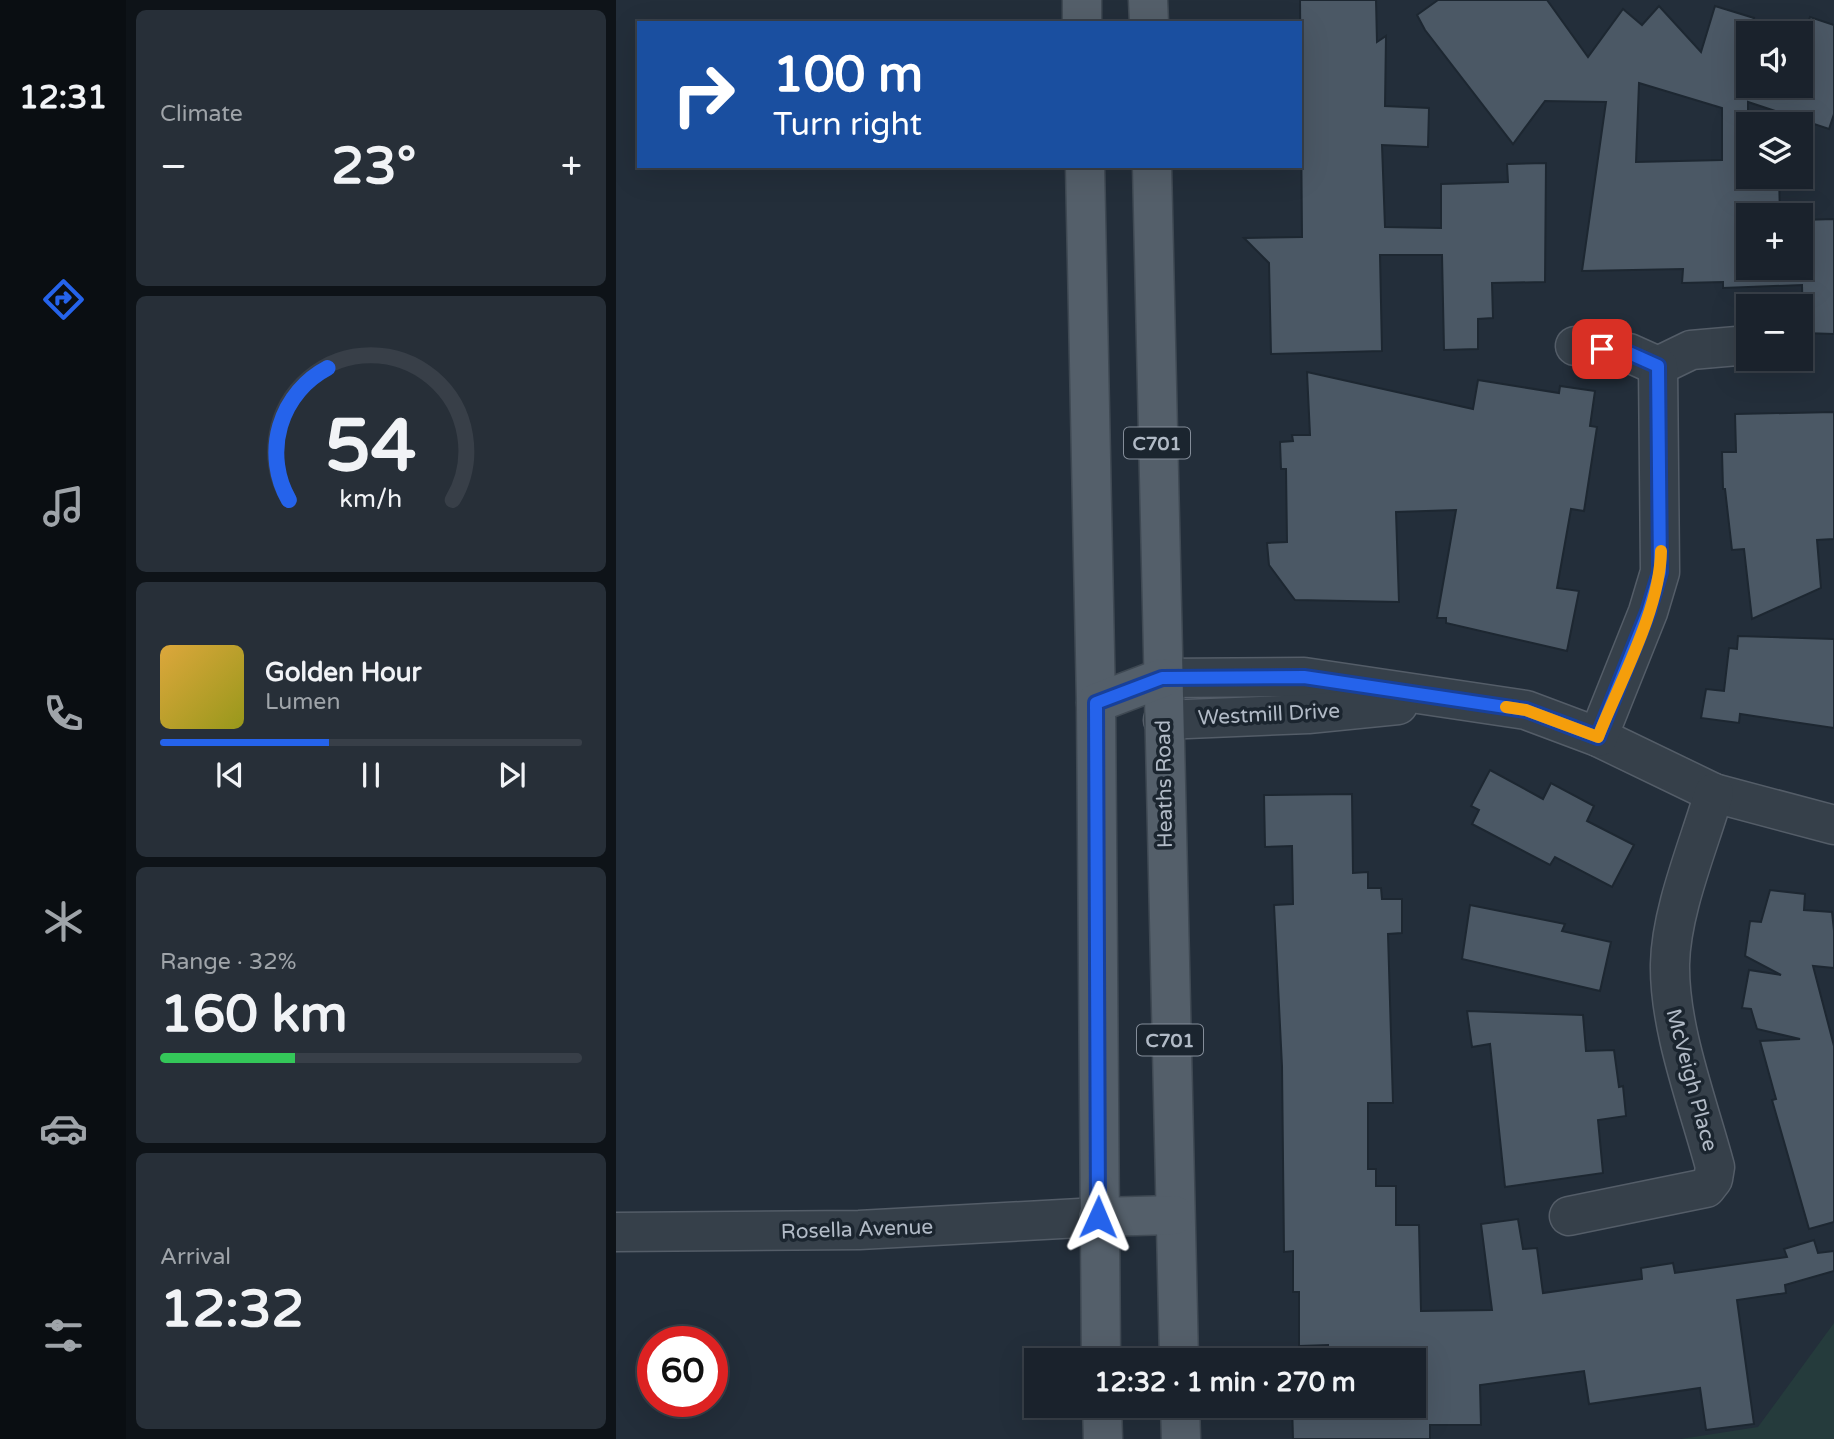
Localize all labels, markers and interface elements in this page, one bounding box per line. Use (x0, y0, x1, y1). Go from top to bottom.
map controls (1736, 21, 1813, 371)
button: sound (1736, 21, 1813, 98)
text: 100 m (773, 46, 923, 105)
icon: right (658, 49, 749, 140)
text: 12:31 (19, 79, 107, 117)
text: Climate (160, 100, 243, 128)
text: Turn right (773, 106, 922, 144)
button: layers (1736, 112, 1813, 189)
text: 23° (331, 135, 416, 198)
text: − (160, 144, 187, 190)
text: + (561, 144, 582, 190)
button: + (1736, 203, 1813, 280)
icon: directions (39, 275, 88, 324)
button: − (1736, 294, 1813, 371)
pin (1572, 319, 1632, 379)
icon: arrive (1583, 330, 1621, 368)
text: 54 (325, 403, 417, 491)
road number: C701 (1124, 428, 1190, 458)
icon: music (39, 482, 88, 531)
text: km/h (340, 483, 402, 513)
text: Golden Hour (265, 657, 422, 688)
text: Lumen (265, 688, 340, 716)
icon: phone (39, 689, 88, 738)
street label: Westmill Drive (1197, 698, 1341, 731)
street label: Heaths Road (1151, 720, 1178, 848)
icon: previous (211, 756, 249, 794)
icon: pause (352, 756, 390, 794)
icon: next (493, 756, 531, 794)
icon: climate (39, 897, 88, 946)
text: Range · 32% (160, 948, 296, 976)
text: 160 km (160, 983, 348, 1046)
street label: McVeigh Place (1660, 1006, 1723, 1154)
road number: C701 (1137, 1024, 1203, 1056)
icon: car (39, 1104, 88, 1153)
position arrow (1061, 1180, 1135, 1254)
street label: Rosella Avenue (780, 1214, 934, 1245)
text: Arrival (160, 1243, 231, 1271)
text: 12:32 (160, 1278, 304, 1341)
icon: filters (39, 1311, 88, 1360)
speed limit sign: 60 (637, 1326, 728, 1417)
text: 12:32 · 1 min · 270 m (1094, 1367, 1356, 1398)

